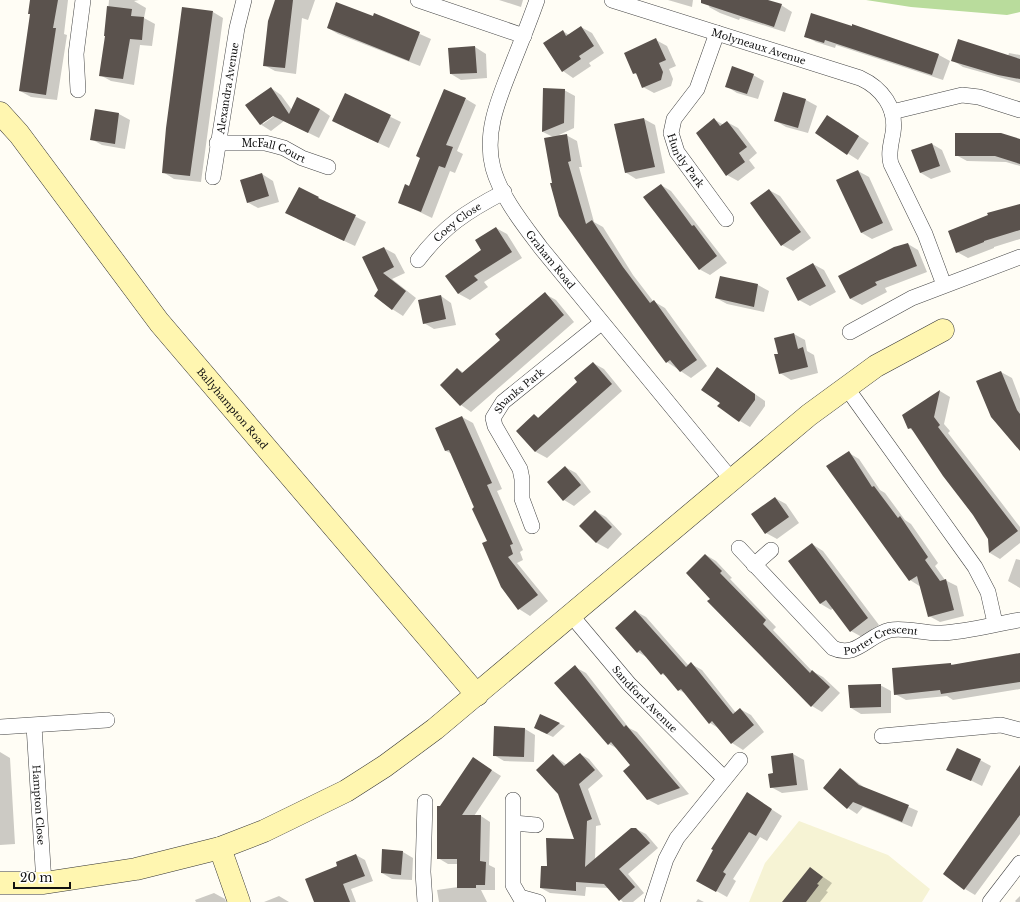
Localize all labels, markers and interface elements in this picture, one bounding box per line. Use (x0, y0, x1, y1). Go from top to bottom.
street label: Molyneaux Avenue (710, 26, 808, 68)
street label: Alexandra Avenue (214, 41, 242, 136)
street label: Huntly Park (664, 132, 707, 191)
street label: McFall Court (241, 137, 307, 166)
street label: Coey Close (431, 200, 484, 245)
street label: Graham Road (523, 228, 578, 292)
street label: Ballyhampton Road (194, 365, 271, 452)
street label: Shanks Park (491, 365, 547, 416)
street label: Porter Crescent (843, 623, 919, 658)
street label: Sandford Avenue (609, 663, 680, 736)
street label: Hampton Close (29, 764, 48, 846)
scale bar (14, 864, 70, 890)
text: 20 m (20, 870, 52, 885)

